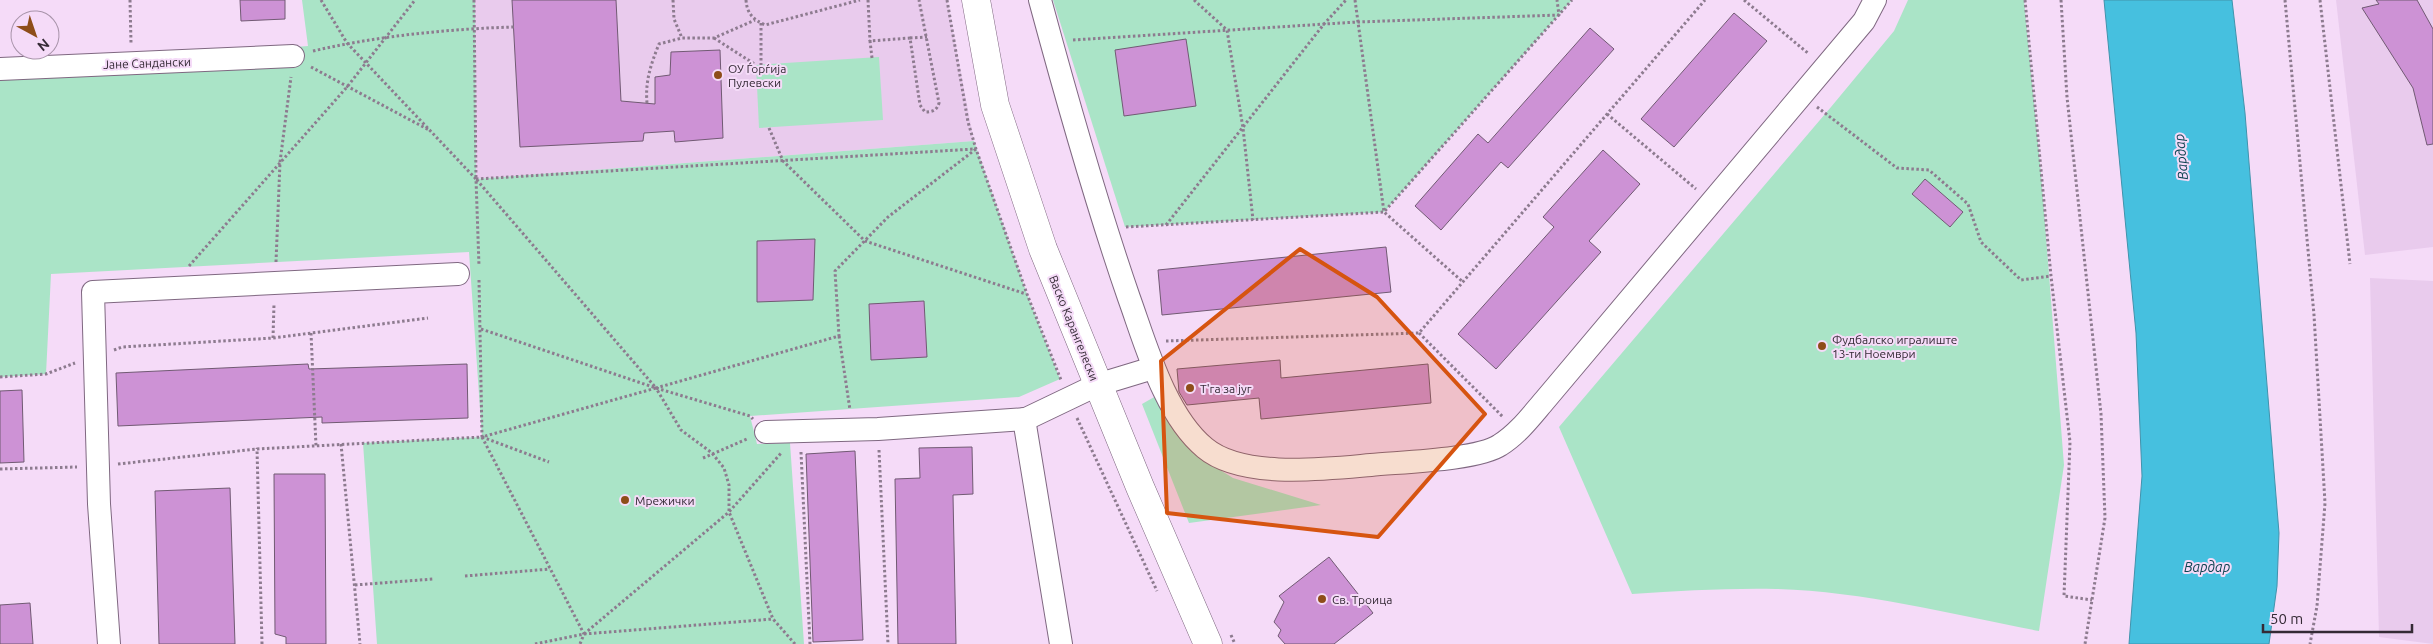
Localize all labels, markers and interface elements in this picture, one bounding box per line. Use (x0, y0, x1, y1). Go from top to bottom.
north arrow (10, 10, 60, 60)
text: N (34, 35, 53, 54)
street label: Јане Сандански (103, 55, 191, 71)
place label: ОУ Ѓорѓија Пулевски (728, 62, 786, 89)
marker: ОУ Ѓорѓија Пулевски (712, 69, 724, 81)
water label: Вардар (2171, 133, 2191, 181)
street label: Васко Карангелески (1047, 273, 1101, 383)
place label: Фудбалско игралиште 13-ти Ноември (1832, 333, 1957, 360)
marker: Фудбалско игралиште 13-ти Ноември (1816, 340, 1828, 352)
marker: Т'га за југ (1184, 382, 1196, 394)
place label: Т'га за југ (1200, 382, 1252, 395)
marker: Мрежички (619, 494, 631, 506)
place label: Мрежички (635, 494, 695, 507)
water label: Вардар (2184, 559, 2230, 575)
marker: Св. Троица (1316, 593, 1328, 605)
place label: Св. Троица (1332, 593, 1392, 606)
scale bar (2263, 602, 2412, 634)
text: 50 m (2270, 610, 2303, 627)

